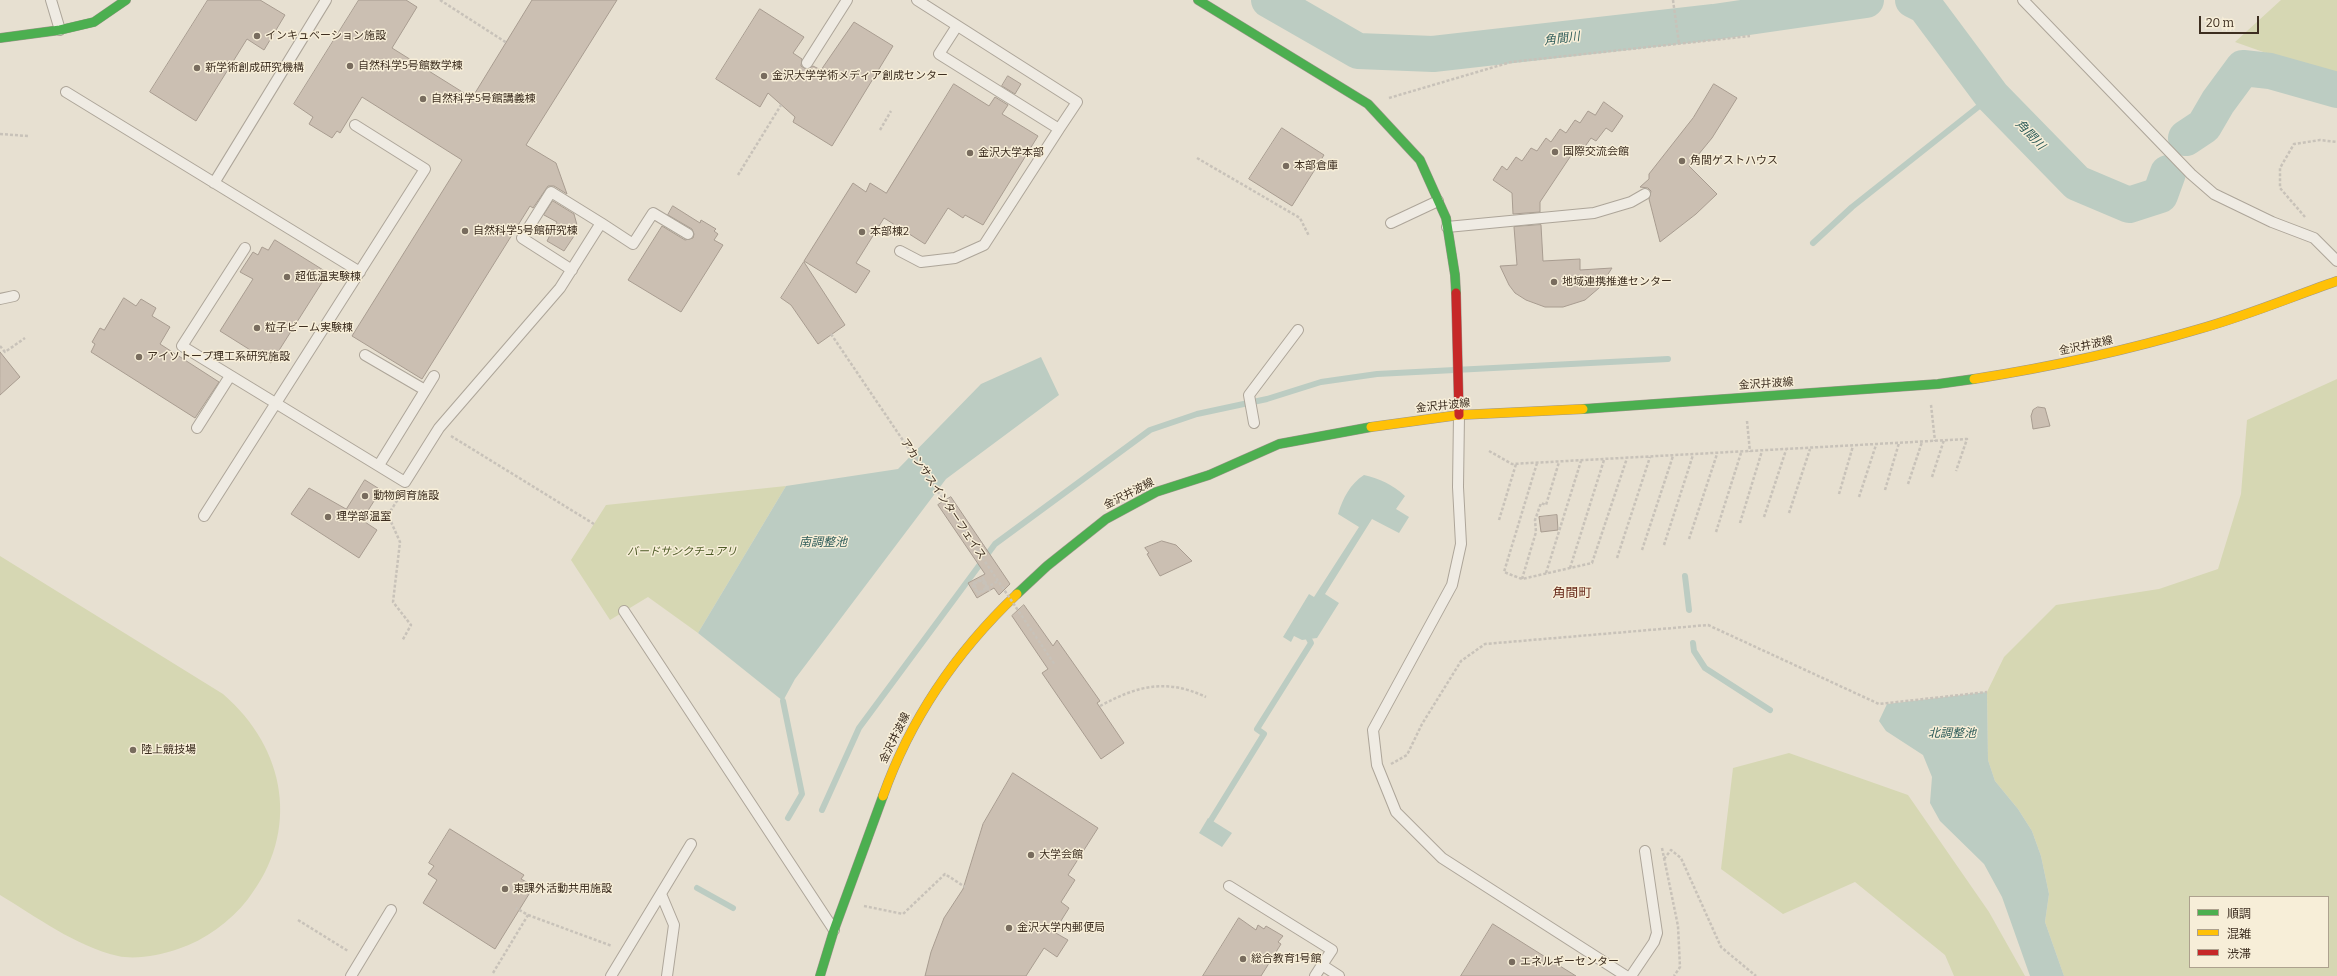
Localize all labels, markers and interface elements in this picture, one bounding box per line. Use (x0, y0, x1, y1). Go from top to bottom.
scale bar (2201, 8, 2261, 34)
text: 20 m (2206, 16, 2234, 30)
place label: インキュベーション施設 (265, 29, 386, 43)
water label: 角間川 (1543, 30, 1581, 48)
marker: インキュベーション施設 (252, 31, 262, 41)
place label: 自然科学5号館数学棟 (358, 59, 463, 73)
place label: 新学術創成研究機構 (205, 61, 304, 75)
marker: 自然科学5号館数学棟 (345, 61, 355, 71)
marker: 新学術創成研究機構 (192, 63, 202, 73)
place label: 金沢大学学術メディア創成センター (772, 69, 948, 83)
marker: 金沢大学学術メディア創成センター (759, 71, 769, 81)
place label: 自然科学5号館講義棟 (431, 92, 536, 106)
marker: 自然科学5号館講義棟 (418, 94, 428, 104)
water label: 角間川 (2012, 117, 2048, 153)
place label: 国際交流会館 (1563, 145, 1629, 159)
place label: 金沢大学本部 (978, 146, 1044, 160)
marker: 国際交流会館 (1550, 147, 1560, 157)
marker: 金沢大学本部 (965, 148, 975, 158)
place label: 角間ゲストハウス (1690, 154, 1778, 168)
marker: 角間ゲストハウス (1677, 156, 1687, 166)
place label: 本部倉庫 (1294, 159, 1338, 173)
marker: 本部倉庫 (1281, 161, 1291, 171)
place label: 自然科学5号館研究棟 (473, 224, 578, 238)
place label: 本部棟2 (870, 225, 909, 239)
marker: 自然科学5号館研究棟 (460, 226, 470, 236)
marker: 本部棟2 (857, 227, 867, 237)
place label: 超低温実験棟 (295, 270, 361, 284)
marker: 超低温実験棟 (282, 272, 292, 282)
place label: 地域連携推進センター (1562, 275, 1672, 289)
marker: 地域連携推進センター (1549, 277, 1559, 287)
place label: 粒子ビーム実験棟 (265, 321, 353, 335)
marker: 粒子ビーム実験棟 (252, 323, 262, 333)
street label: 金沢井波線 (2058, 334, 2114, 358)
place label: アイソトープ理工系研究施設 (147, 350, 290, 364)
marker: アイソトープ理工系研究施設 (134, 352, 144, 362)
street label: 金沢井波線 (1738, 375, 1794, 393)
street label: 金沢井波線 (1415, 397, 1471, 415)
street label: アカンサスインターフェイス (898, 436, 988, 562)
street label: 金沢井波線 (1102, 476, 1156, 512)
place label: 動物飼育施設 (373, 489, 439, 503)
marker: 動物飼育施設 (360, 491, 370, 501)
place label: 理学部温室 (336, 510, 391, 524)
marker: 理学部温室 (323, 512, 333, 522)
water label: 南調整池 (799, 536, 847, 550)
park label: バードサンクチュアリ (627, 545, 737, 559)
district label: 角間町 (1553, 585, 1591, 601)
street label: 金沢井波線 (877, 710, 913, 766)
water label: 北調整池 (1928, 727, 1976, 741)
place label: 陸上競技場 (141, 743, 196, 757)
marker: 陸上競技場 (128, 745, 138, 755)
place label: 大学会館 (1039, 848, 1083, 862)
marker: 大学会館 (1026, 850, 1036, 860)
place label: 東課外活動共用施設 (513, 882, 612, 896)
marker: 東課外活動共用施設 (500, 884, 510, 894)
legend (2189, 896, 2329, 968)
text: 順調 (2227, 907, 2251, 921)
place label: 金沢大学内郵便局 (1017, 921, 1105, 935)
marker: 金沢大学内郵便局 (1004, 923, 1014, 933)
text: 混雑 (2227, 927, 2251, 941)
text: 渋滞 (2227, 947, 2251, 961)
place label: 総合教育1号館 (1251, 952, 1321, 966)
marker: 総合教育1号館 (1238, 954, 1248, 964)
place label: エネルギーセンター (1520, 955, 1619, 969)
marker: エネルギーセンター (1507, 957, 1517, 967)

